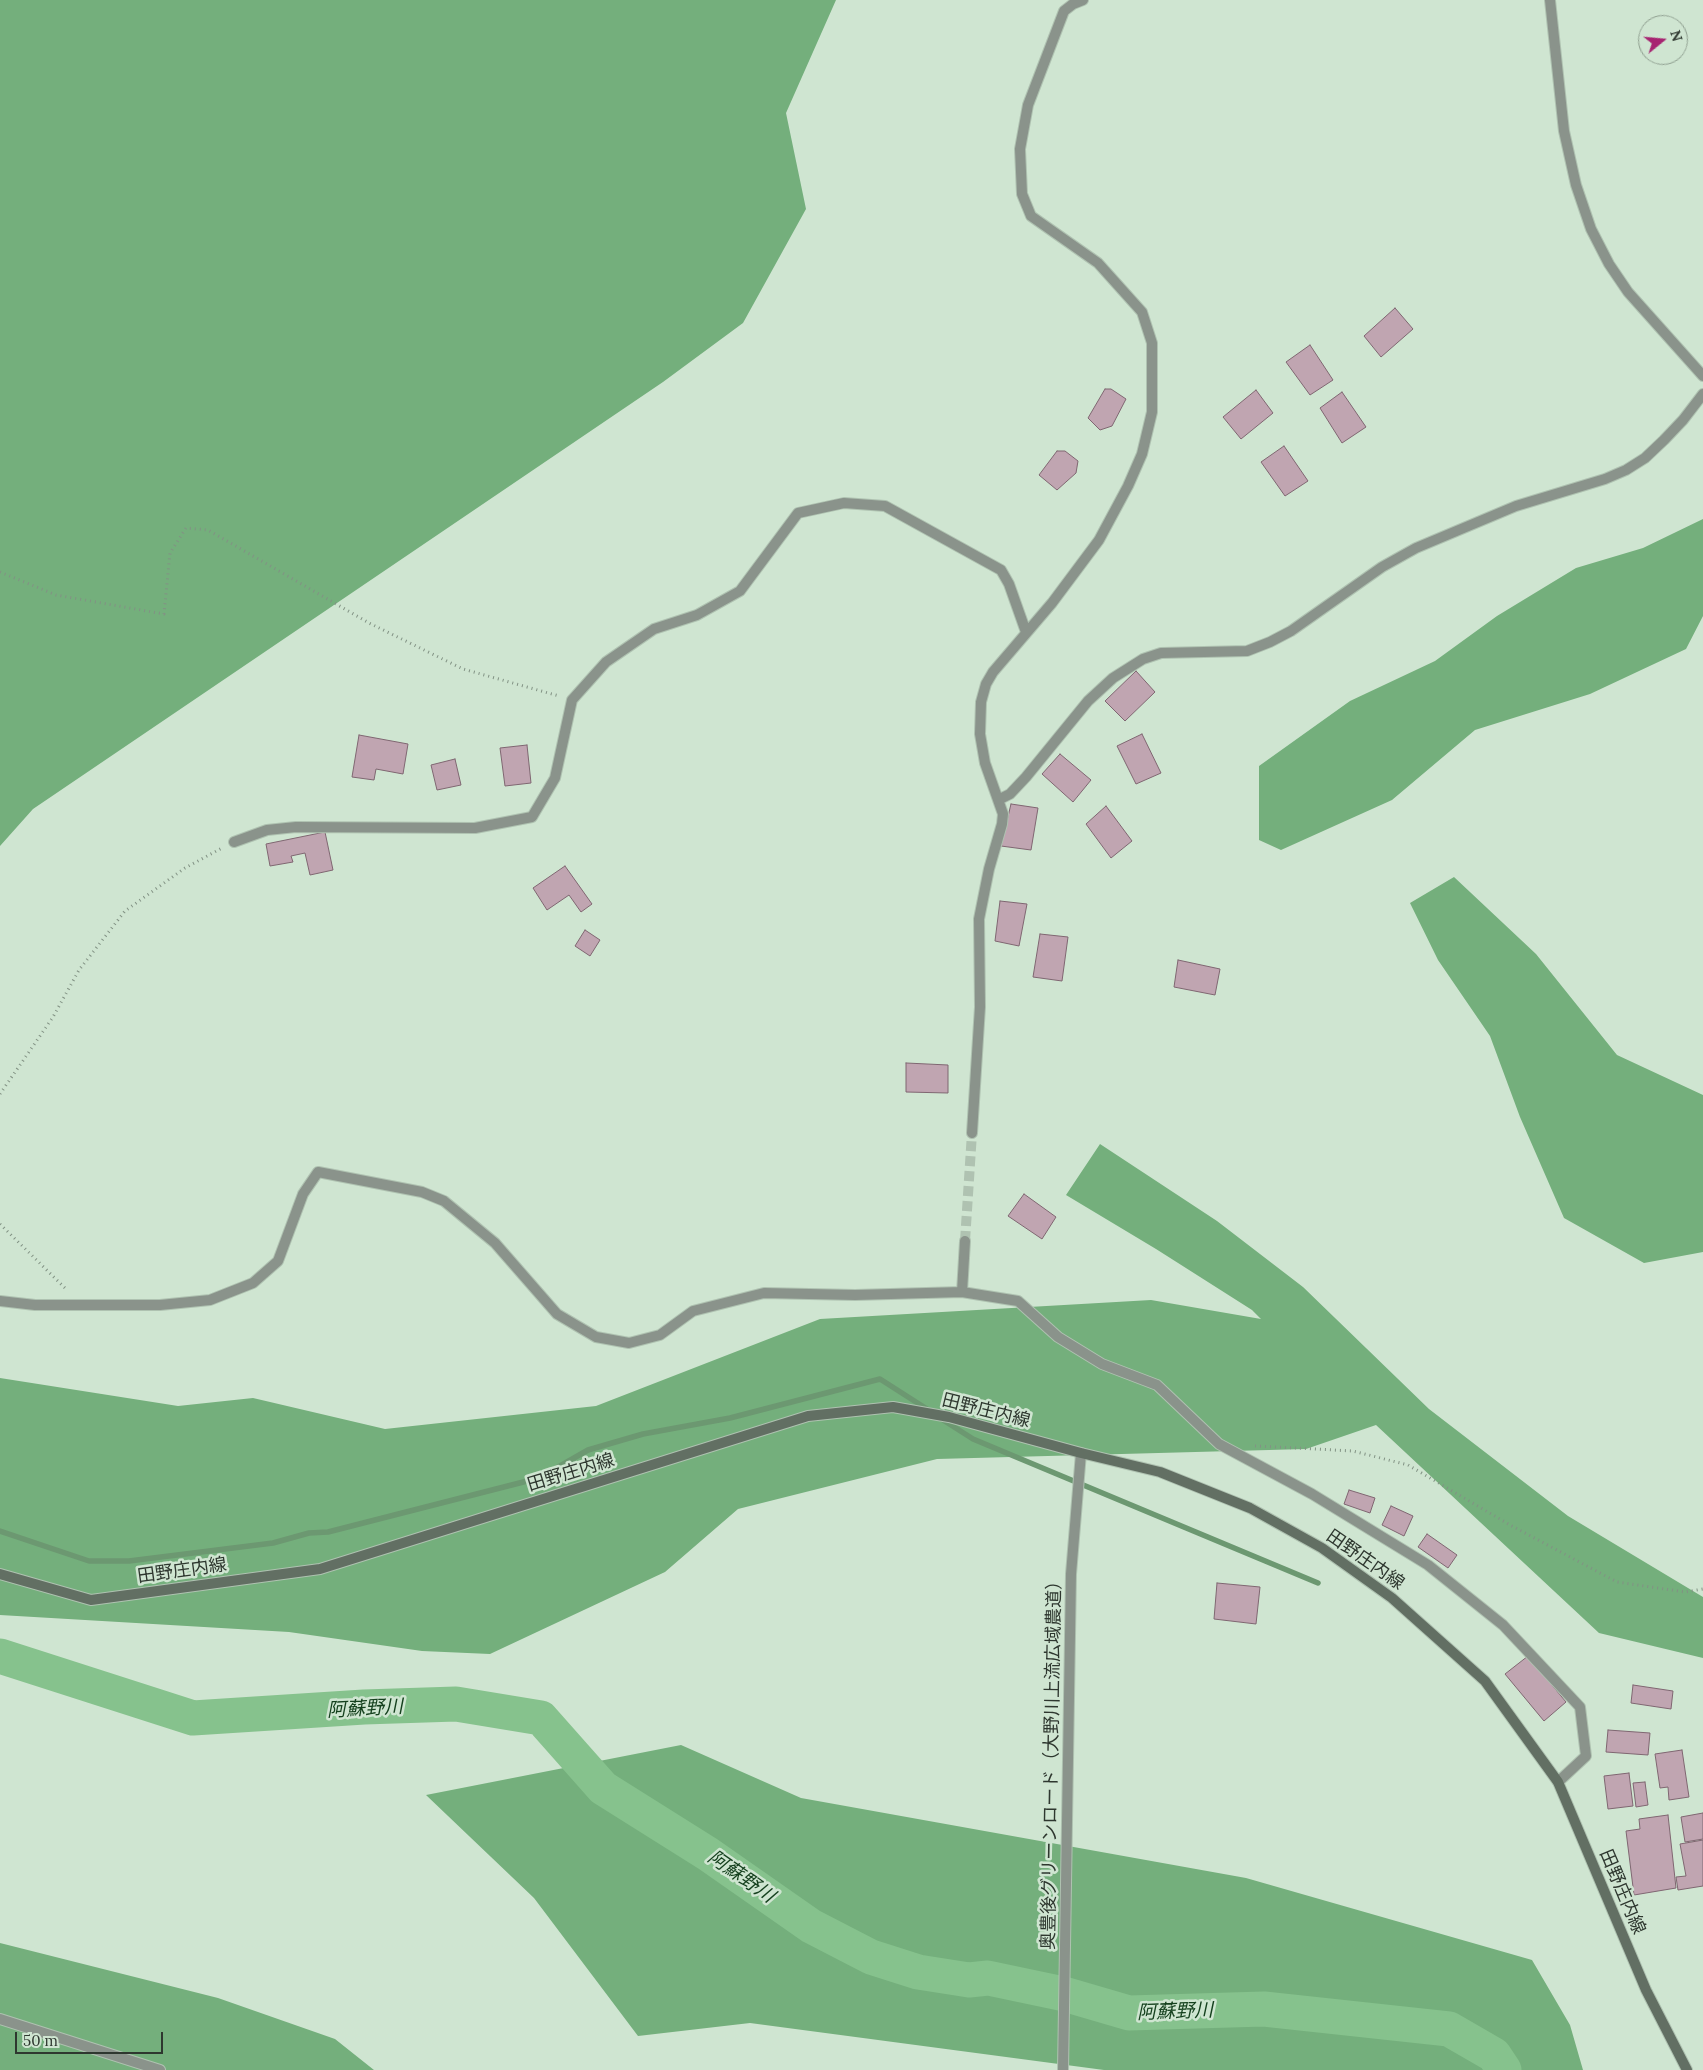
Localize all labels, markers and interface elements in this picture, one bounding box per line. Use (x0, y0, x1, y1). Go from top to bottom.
north arrow (1638, 15, 1688, 65)
text: N (1666, 28, 1687, 44)
street label: 田野庄内線 (940, 1390, 1032, 1432)
street label: 田野庄内線 (525, 1450, 617, 1496)
street label: 田野庄内線 (1322, 1525, 1408, 1595)
street label: 田野庄内線 (136, 1554, 228, 1588)
street label: 奥豊後グリーンロード（大野川上流広域農道） (1038, 1572, 1066, 1950)
water label: 阿蘇野川 (326, 1696, 404, 1722)
water label: 阿蘇野川 (703, 1846, 779, 1908)
street label: 田野庄内線 (1594, 1846, 1650, 1938)
water label: 阿蘇野川 (1137, 1999, 1213, 2025)
scale bar (18, 2022, 165, 2054)
text: 50 m (23, 2031, 58, 2050)

